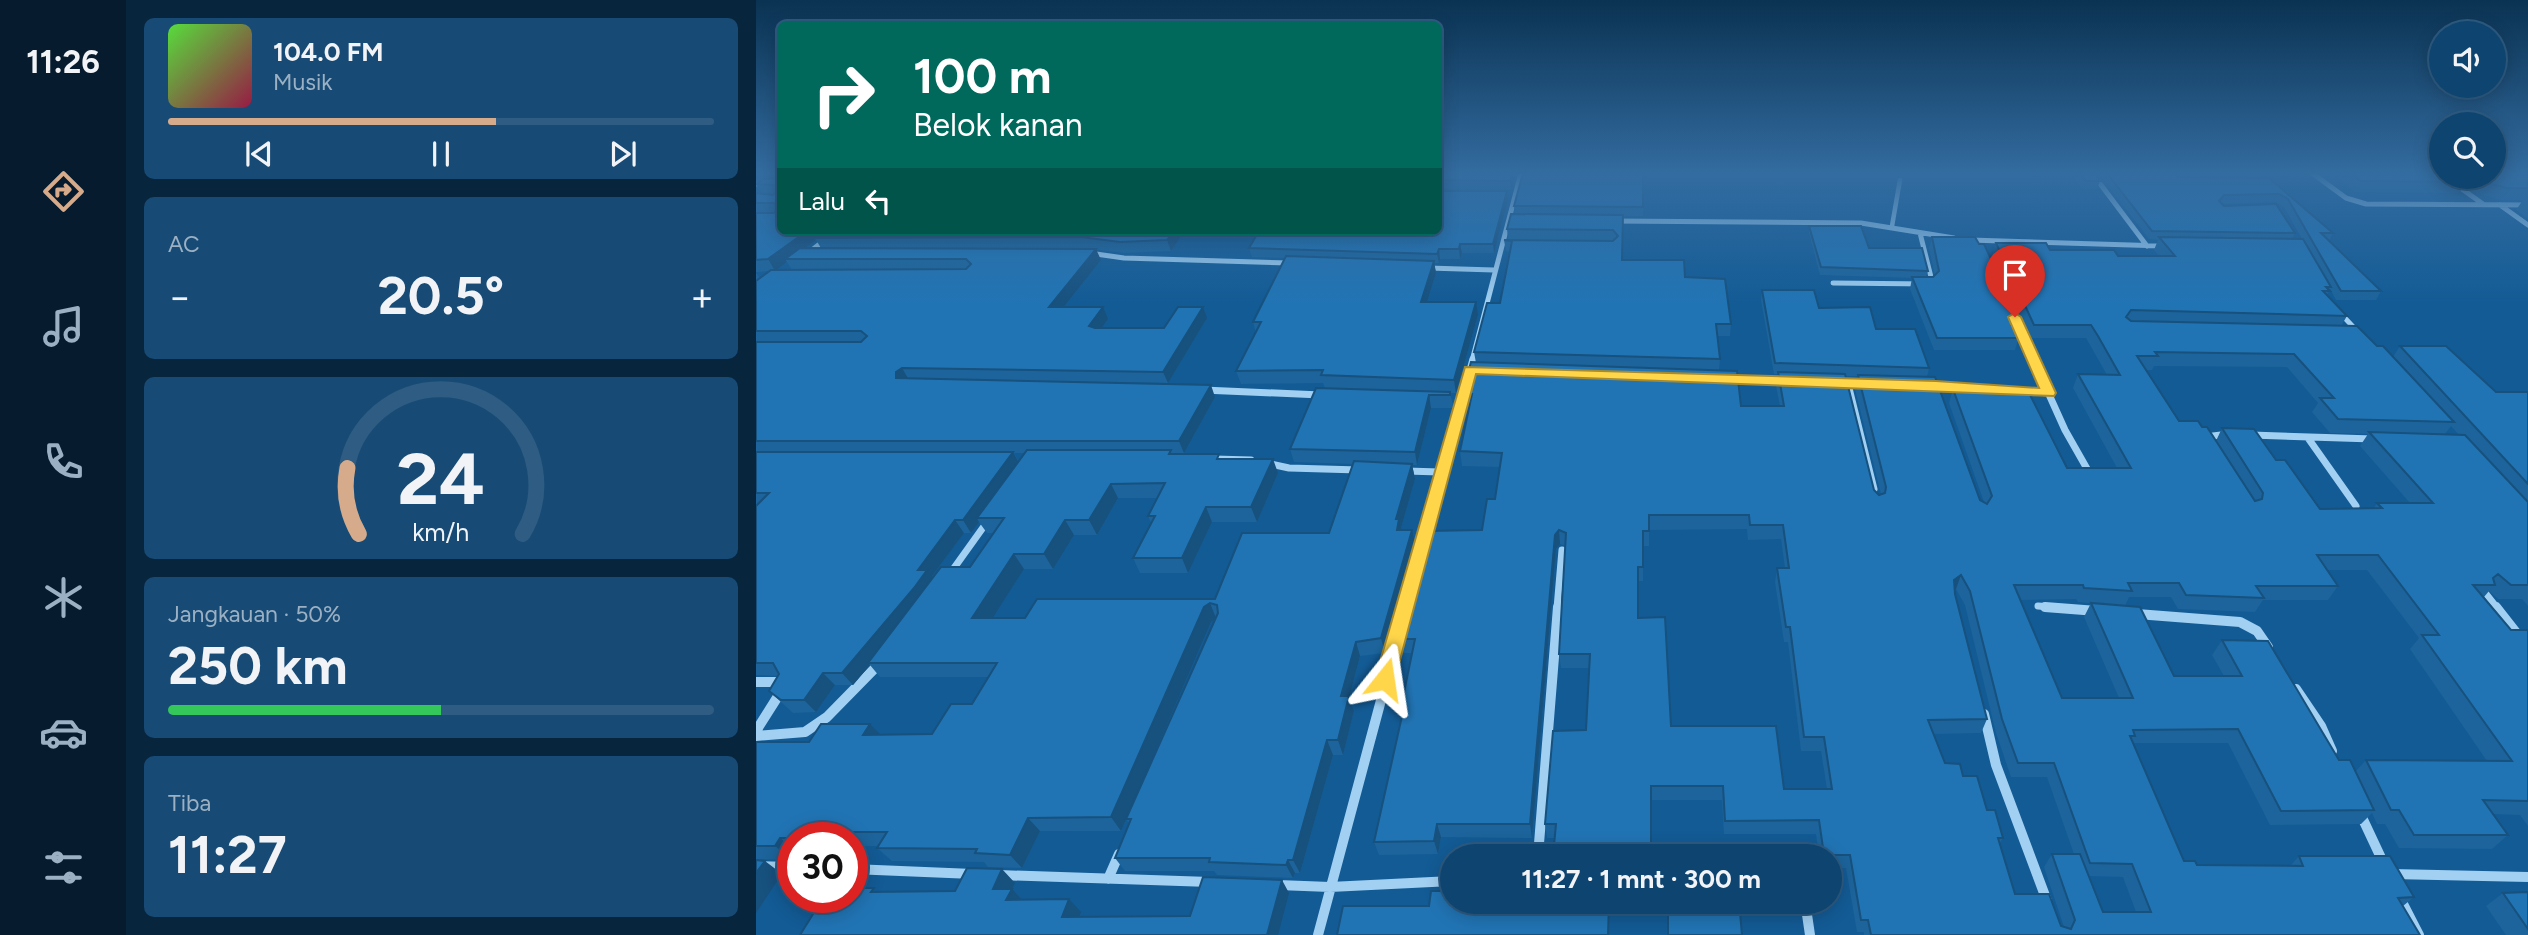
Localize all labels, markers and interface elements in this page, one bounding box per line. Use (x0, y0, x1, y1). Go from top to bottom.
map controls (2429, 21, 2506, 189)
button: sound (2429, 21, 2506, 98)
text: 104.0 FM (273, 36, 383, 68)
text: 11:26 (26, 43, 100, 81)
text: 100 m (913, 46, 1052, 105)
icon: right (798, 49, 889, 140)
text: Musik (273, 68, 333, 96)
text: Belok kanan (913, 106, 1083, 144)
button: search (2429, 112, 2506, 189)
icon: previous (240, 135, 278, 173)
icon: pause (422, 135, 460, 173)
icon: next (604, 135, 642, 173)
icon: directions (39, 167, 88, 216)
icon: left (859, 182, 897, 220)
text: Lalu (798, 185, 845, 217)
text: AC (168, 230, 200, 258)
pin (1985, 245, 2045, 317)
icon: arrive (1996, 256, 2034, 294)
text: 20.5° (378, 265, 504, 327)
text: − (168, 274, 192, 320)
text: + (690, 274, 714, 320)
icon: music (39, 302, 88, 351)
text: 24 (397, 435, 485, 522)
icon: phone (39, 437, 88, 486)
text: km/h (412, 516, 470, 546)
icon: climate (39, 573, 88, 622)
text: Jangkauan · 50% (168, 600, 341, 628)
text: 250 km (168, 635, 348, 697)
position arrow (1348, 642, 1422, 716)
icon: car (39, 708, 88, 757)
text: Tiba (168, 789, 211, 817)
speed limit sign: 30 (777, 822, 868, 913)
text: 11:27 (168, 824, 287, 886)
icon: filters (39, 843, 88, 892)
text: 11:27 · 1 mnt · 300 m (1521, 863, 1761, 895)

